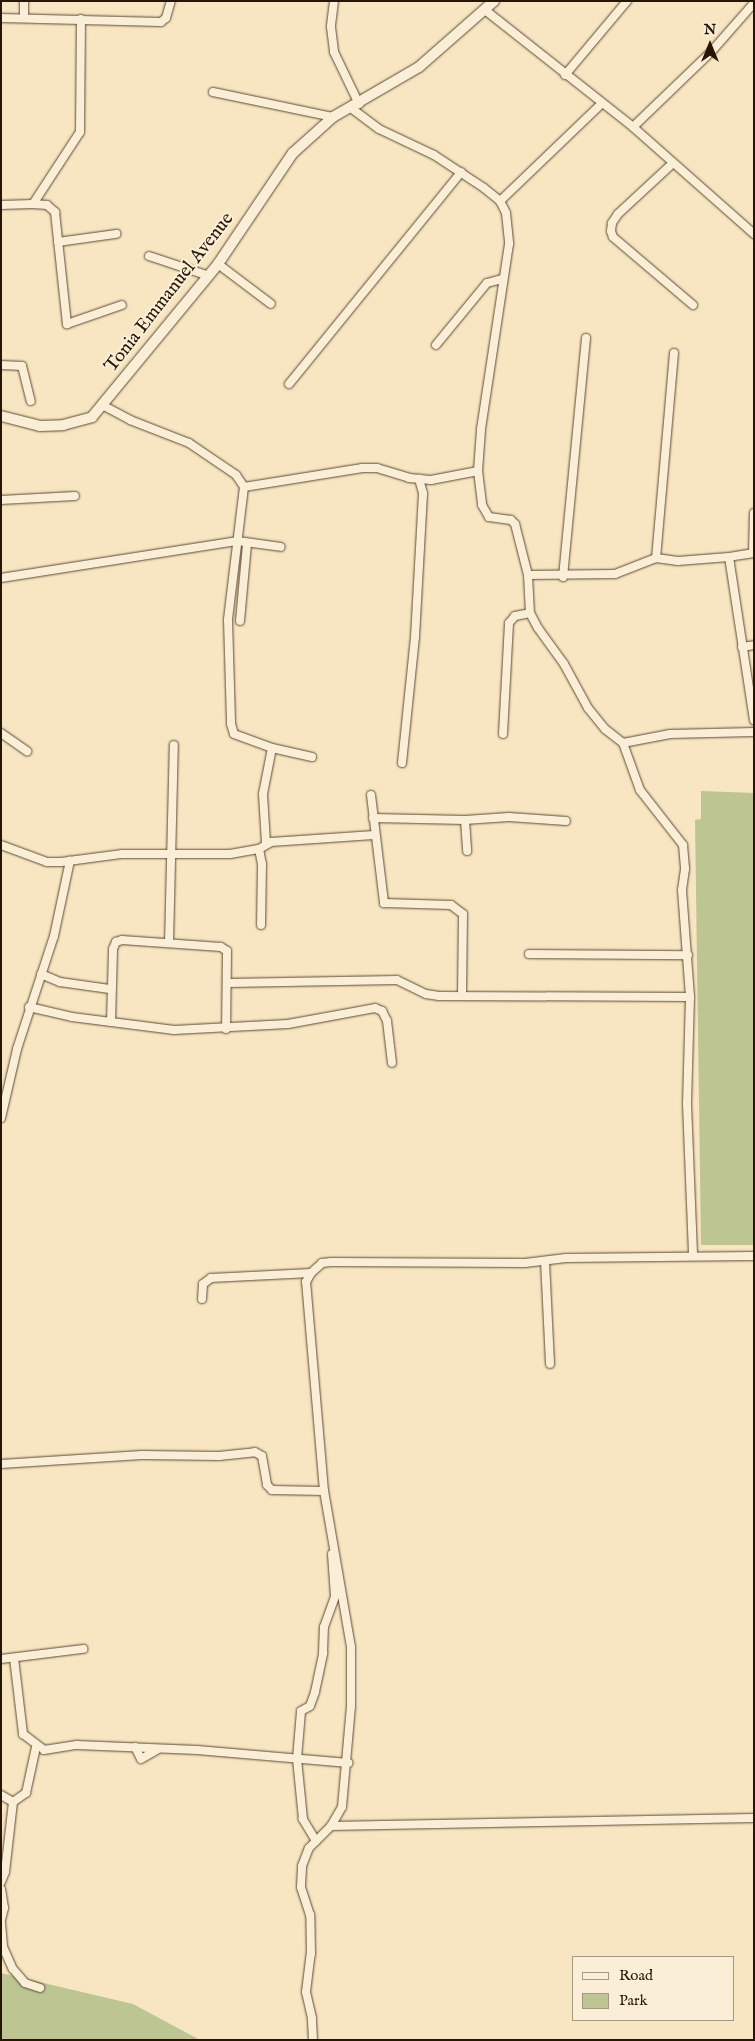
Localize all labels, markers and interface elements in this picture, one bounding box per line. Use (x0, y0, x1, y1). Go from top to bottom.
north arrow (685, 20, 735, 70)
text: N (704, 21, 716, 39)
street label: Tonia Emmanuel Avenue (101, 209, 239, 377)
legend (572, 1956, 735, 2021)
text: Road (619, 1966, 653, 1985)
text: Park (619, 1991, 648, 2010)

